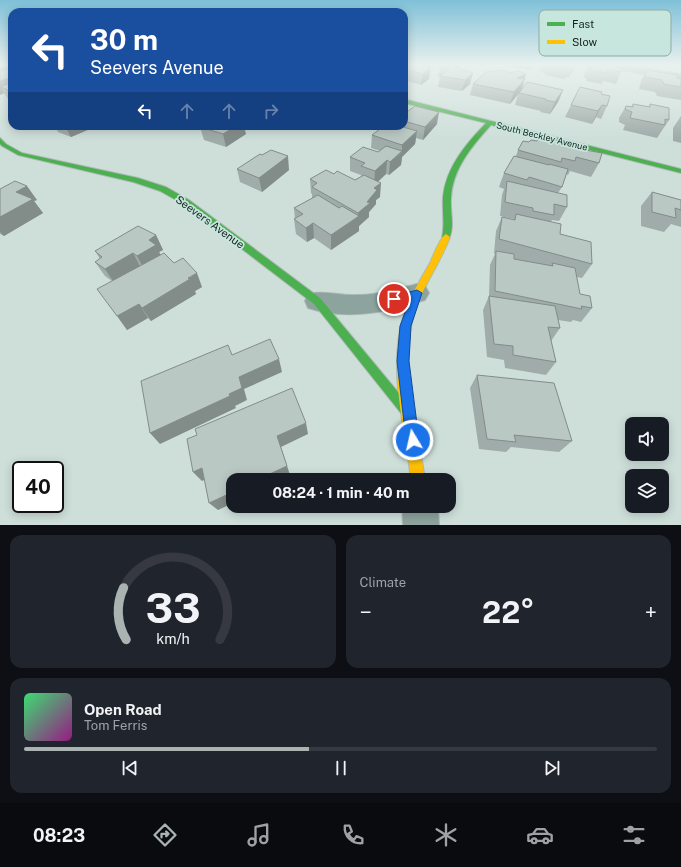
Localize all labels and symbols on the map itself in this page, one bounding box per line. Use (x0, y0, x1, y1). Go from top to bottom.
legend (539, 10, 671, 56)
text: Fast (572, 18, 594, 30)
text: Slow (572, 36, 598, 48)
street label: South Beckley Avenue (495, 119, 589, 153)
street label: Seevers Avenue (173, 193, 247, 251)
pin (377, 282, 411, 316)
position arrow (392, 419, 434, 461)
speed limit sign: 40 (12, 461, 64, 513)

